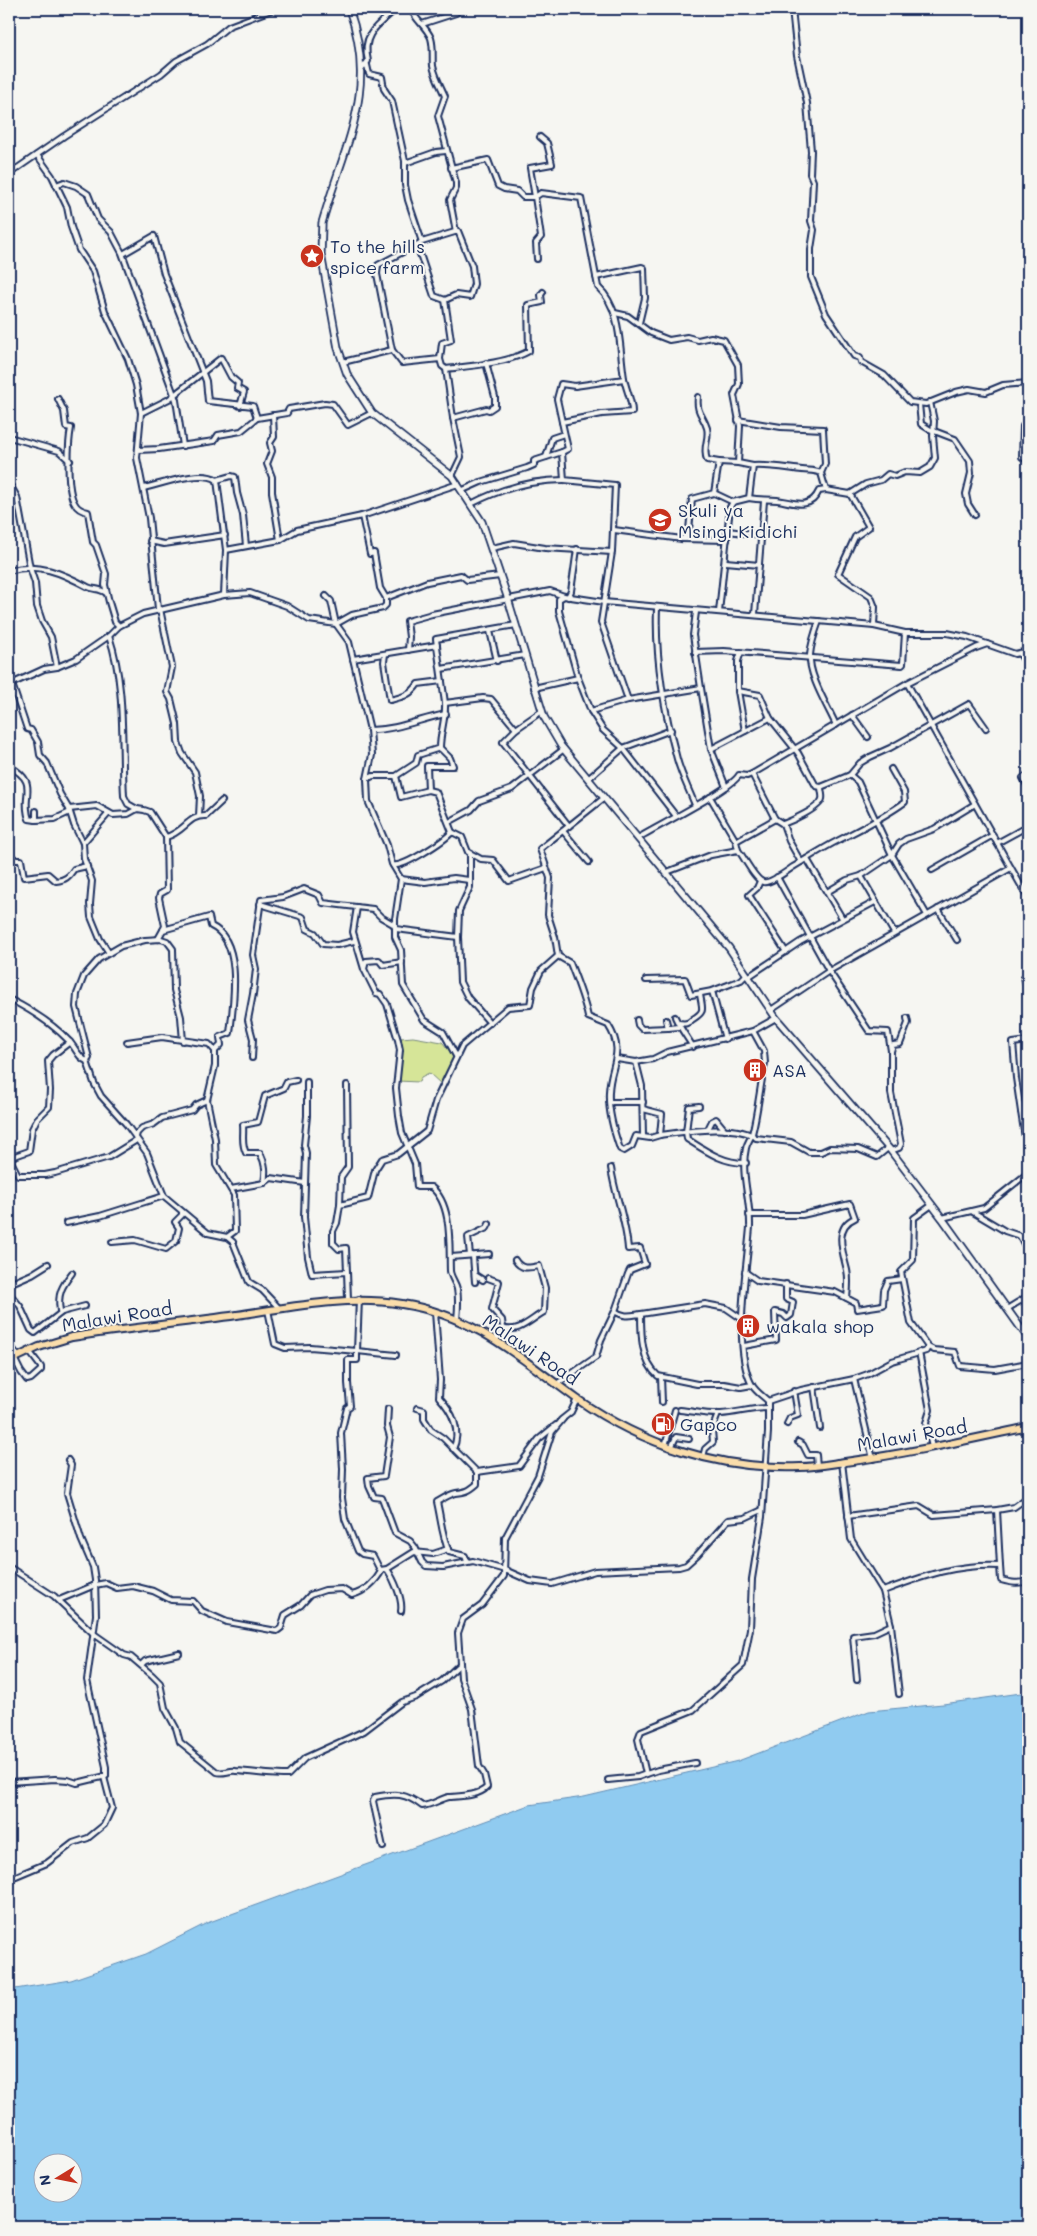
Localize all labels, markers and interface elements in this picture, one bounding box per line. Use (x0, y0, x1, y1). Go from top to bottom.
place label: To the hills spice farm (330, 234, 425, 279)
place icon: To the hills spice farm (299, 243, 325, 269)
place label: Skuli ya Msingi Kidichi (678, 498, 798, 543)
school or university icon: Skuli ya Msingi Kidichi (647, 507, 673, 533)
building icon: ASA (742, 1057, 768, 1083)
place label: ASA (772, 1058, 807, 1082)
street label: Malawi Road (60, 1295, 174, 1337)
street label: Malawi Road (478, 1308, 584, 1390)
building icon: wakala shop (735, 1313, 761, 1339)
place label: wakala shop (766, 1314, 874, 1338)
fuel station icon: Gapco (650, 1411, 676, 1437)
place label: Gapco (680, 1412, 737, 1436)
street label: Malawi Road (855, 1414, 969, 1456)
north arrow (32, 2154, 82, 2204)
text: N (34, 2173, 55, 2187)

